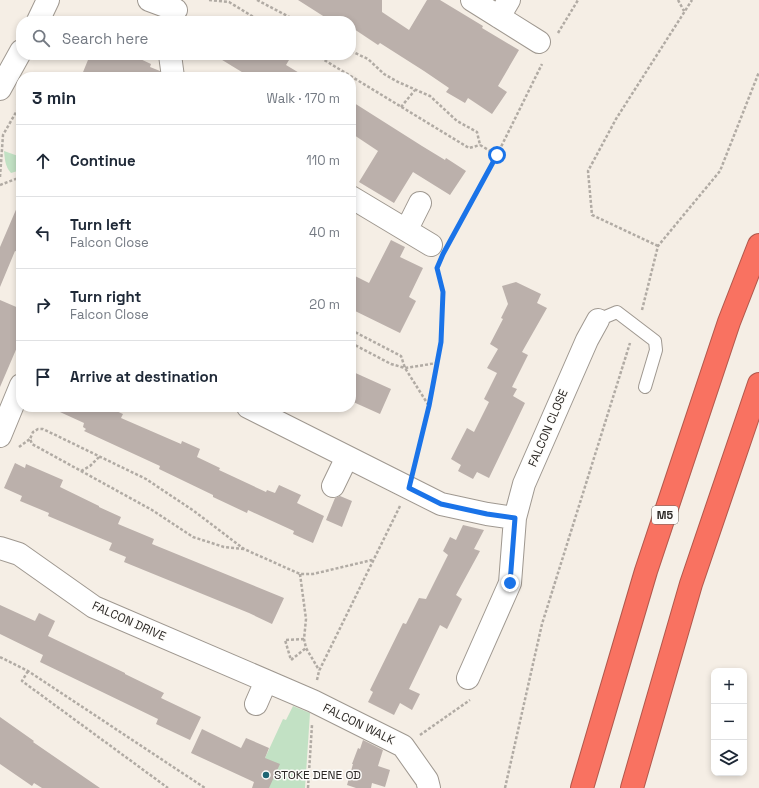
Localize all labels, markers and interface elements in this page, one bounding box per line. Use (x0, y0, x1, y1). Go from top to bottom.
search box (16, 16, 356, 60)
icon: search (30, 27, 52, 49)
text: Search here (62, 29, 148, 48)
text: 3 min (32, 87, 76, 109)
text: Walk · 170 m (266, 90, 340, 107)
route start (488, 146, 506, 164)
icon: ahead (32, 150, 54, 172)
text: Continue (70, 151, 136, 170)
text: 110 m (306, 152, 340, 169)
text: Turn left (70, 215, 132, 234)
icon: left (32, 222, 54, 244)
text: 40 m (309, 224, 340, 241)
text: Falcon Close (70, 234, 149, 251)
text: Turn right (70, 287, 141, 306)
icon: right (32, 294, 54, 316)
text: 20 m (309, 296, 340, 313)
text: Falcon Close (70, 306, 149, 323)
icon: arrive (32, 366, 54, 388)
text: Arrive at destination (70, 367, 218, 386)
street label: FALCON CLOSE (524, 387, 572, 469)
road number: M5 (652, 506, 678, 524)
route end (501, 574, 519, 592)
street label: FALCON DRIVE (90, 598, 169, 645)
map controls (711, 668, 747, 776)
button: + (711, 668, 747, 704)
street label: FALCON WALK (320, 700, 398, 749)
button: − (711, 704, 747, 740)
button: layers (711, 740, 747, 776)
place label: STOKE DENE OD (274, 767, 361, 783)
marker: STOKE DENE OD (261, 770, 271, 780)

